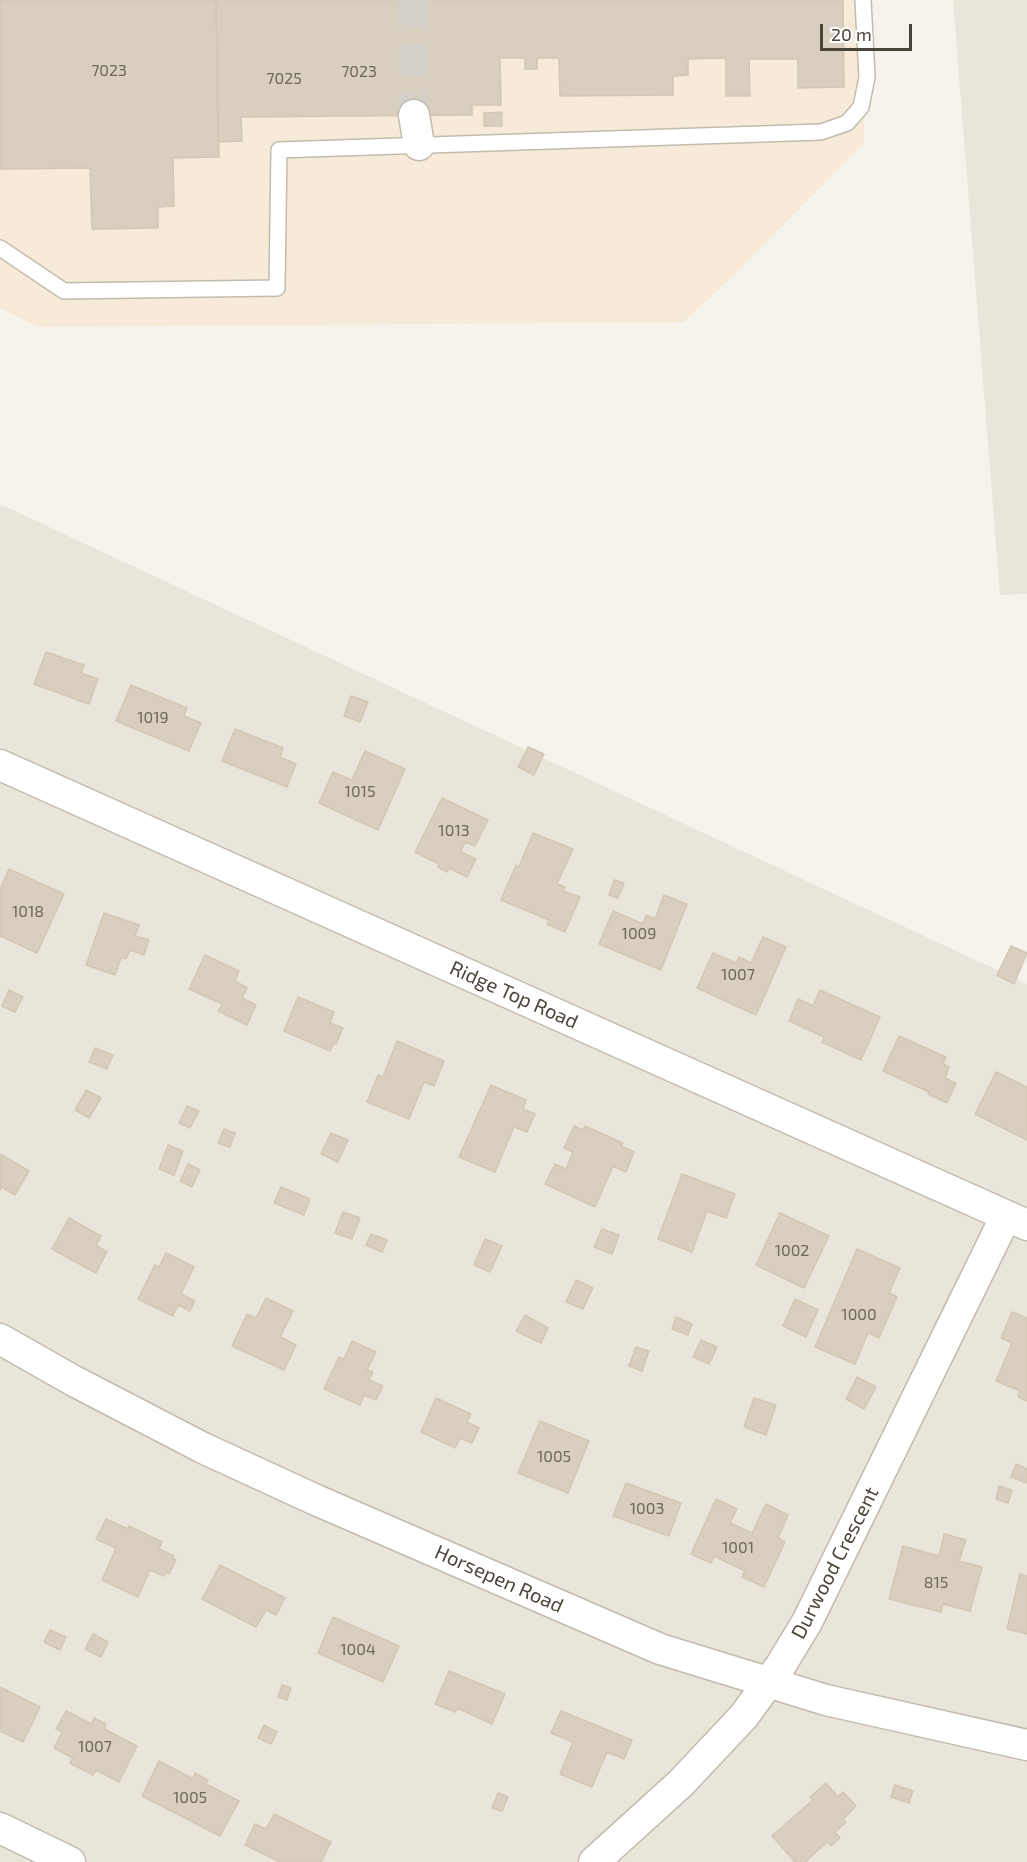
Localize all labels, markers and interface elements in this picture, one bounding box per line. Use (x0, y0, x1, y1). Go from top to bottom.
scale bar (823, 12, 914, 50)
text: 20 m (831, 23, 872, 45)
house number: 7023 (91, 61, 127, 81)
house number: 7023 (341, 62, 377, 82)
house number: 7025 (266, 69, 302, 89)
house number: 1019 (137, 708, 169, 728)
house number: 1015 (345, 782, 375, 802)
house number: 1013 (438, 821, 470, 841)
house number: 1018 (12, 902, 44, 922)
house number: 1009 (622, 924, 656, 944)
street label: Ridge Top Road (446, 956, 582, 1034)
house number: 1007 (721, 965, 755, 985)
house number: 1002 (775, 1241, 809, 1261)
house number: 1000 (841, 1305, 877, 1325)
house number: 1005 (537, 1447, 571, 1467)
street label: Durwood Crescent (786, 1483, 884, 1643)
house number: 1003 (630, 1499, 664, 1519)
house number: 1001 (722, 1538, 754, 1558)
street label: Horsepen Road (431, 1540, 567, 1618)
house number: 815 (924, 1573, 948, 1593)
house number: 1004 (340, 1640, 376, 1660)
house number: 1007 (78, 1737, 112, 1757)
house number: 1005 (173, 1788, 207, 1808)

